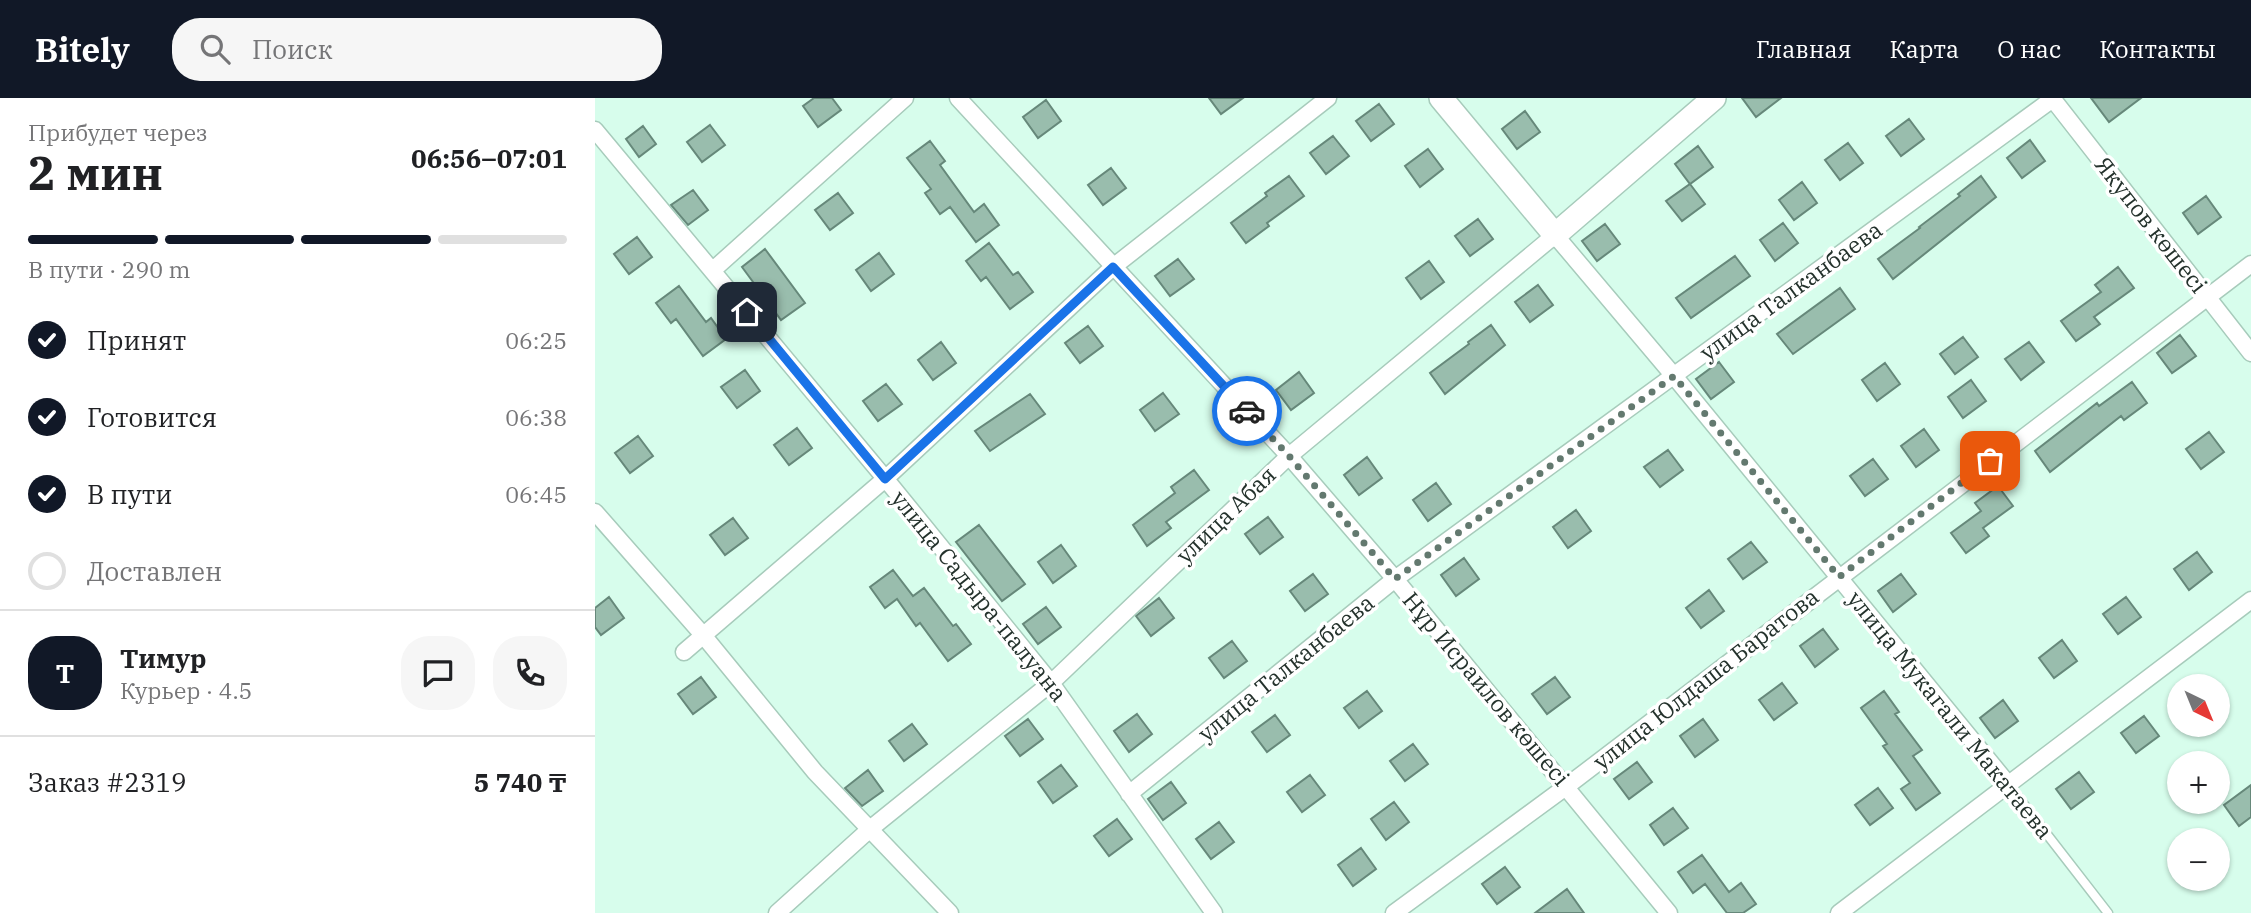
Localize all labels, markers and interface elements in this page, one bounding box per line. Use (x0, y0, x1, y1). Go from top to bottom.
search box (172, 18, 662, 81)
text: Bitely (35, 28, 130, 71)
icon: search (196, 30, 234, 68)
text: Поиск (252, 32, 333, 66)
text: Главная (1756, 33, 1852, 65)
text: Карта (1890, 33, 1959, 65)
text: О нас (1997, 33, 2061, 65)
text: Контакты (2099, 33, 2216, 65)
text: Прибудет через (28, 117, 208, 147)
text: 06:56–07:01 (411, 141, 567, 175)
text: 2 мин (28, 143, 163, 203)
street label: Якупов көшесі (2089, 150, 2214, 299)
street label: улица Талканбаева (1693, 214, 1888, 367)
text: В пути · 290 m (28, 254, 190, 284)
pin (717, 282, 777, 342)
icon: home (728, 293, 766, 331)
icon: check (28, 321, 66, 359)
text: Принят (87, 323, 186, 357)
text: 06:25 (505, 325, 567, 355)
courier (1212, 376, 1282, 446)
icon: car (1228, 392, 1266, 430)
icon: check (28, 398, 66, 436)
text: Готовится (87, 400, 217, 434)
text: 06:38 (505, 402, 567, 432)
pin (1960, 431, 2020, 491)
icon: bag (1971, 442, 2009, 480)
street label: улица Абая (1169, 459, 1282, 569)
icon: check (28, 475, 66, 513)
text: В пути (87, 477, 172, 511)
text: 06:45 (505, 479, 567, 509)
street label: улица Садыра-палуана (885, 484, 1074, 707)
text: Доставлен (87, 554, 222, 588)
street label: улица Юлдаша Баратова (1587, 581, 1824, 776)
street label: улица Мукагали Макатаева (1841, 584, 2060, 845)
street label: Нұр Исраилов көшесі (1397, 585, 1577, 792)
street label: улица Талканбаева (1191, 587, 1380, 748)
button: chat (401, 636, 475, 710)
button: phone (493, 636, 567, 710)
text: Тимур (120, 641, 207, 675)
text: Т (56, 656, 74, 690)
north arrow (2167, 674, 2229, 737)
map controls (2167, 674, 2230, 891)
text: Курьер · 4.5 (120, 675, 252, 705)
button: + (2167, 751, 2230, 814)
text: Заказ #2319 (28, 765, 187, 799)
text: 5 740 ₸ (474, 765, 567, 799)
button: − (2167, 828, 2230, 891)

